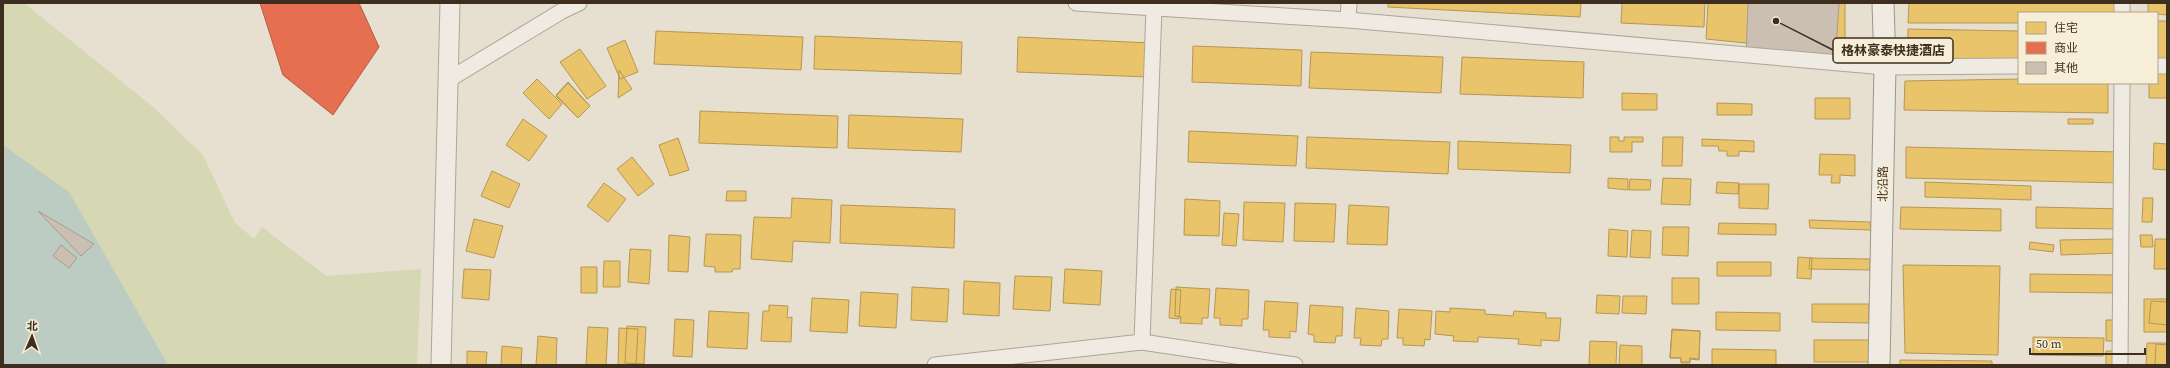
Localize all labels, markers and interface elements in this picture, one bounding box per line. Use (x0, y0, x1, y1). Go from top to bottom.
legend (2018, 12, 2158, 84)
text: 住宅 (2054, 20, 2078, 36)
callout: 格林豪泰快捷酒店 (1833, 38, 1953, 63)
text: 商业 (2054, 40, 2078, 56)
text: 格林豪泰快捷酒店 (1841, 42, 1945, 59)
text: 其他 (2054, 60, 2078, 76)
street label: 北沿路 (1875, 166, 1891, 202)
north arrow (12, 316, 52, 356)
text: 北 (27, 319, 38, 334)
scale bar (2030, 330, 2145, 356)
text: 50 m (2036, 336, 2062, 352)

